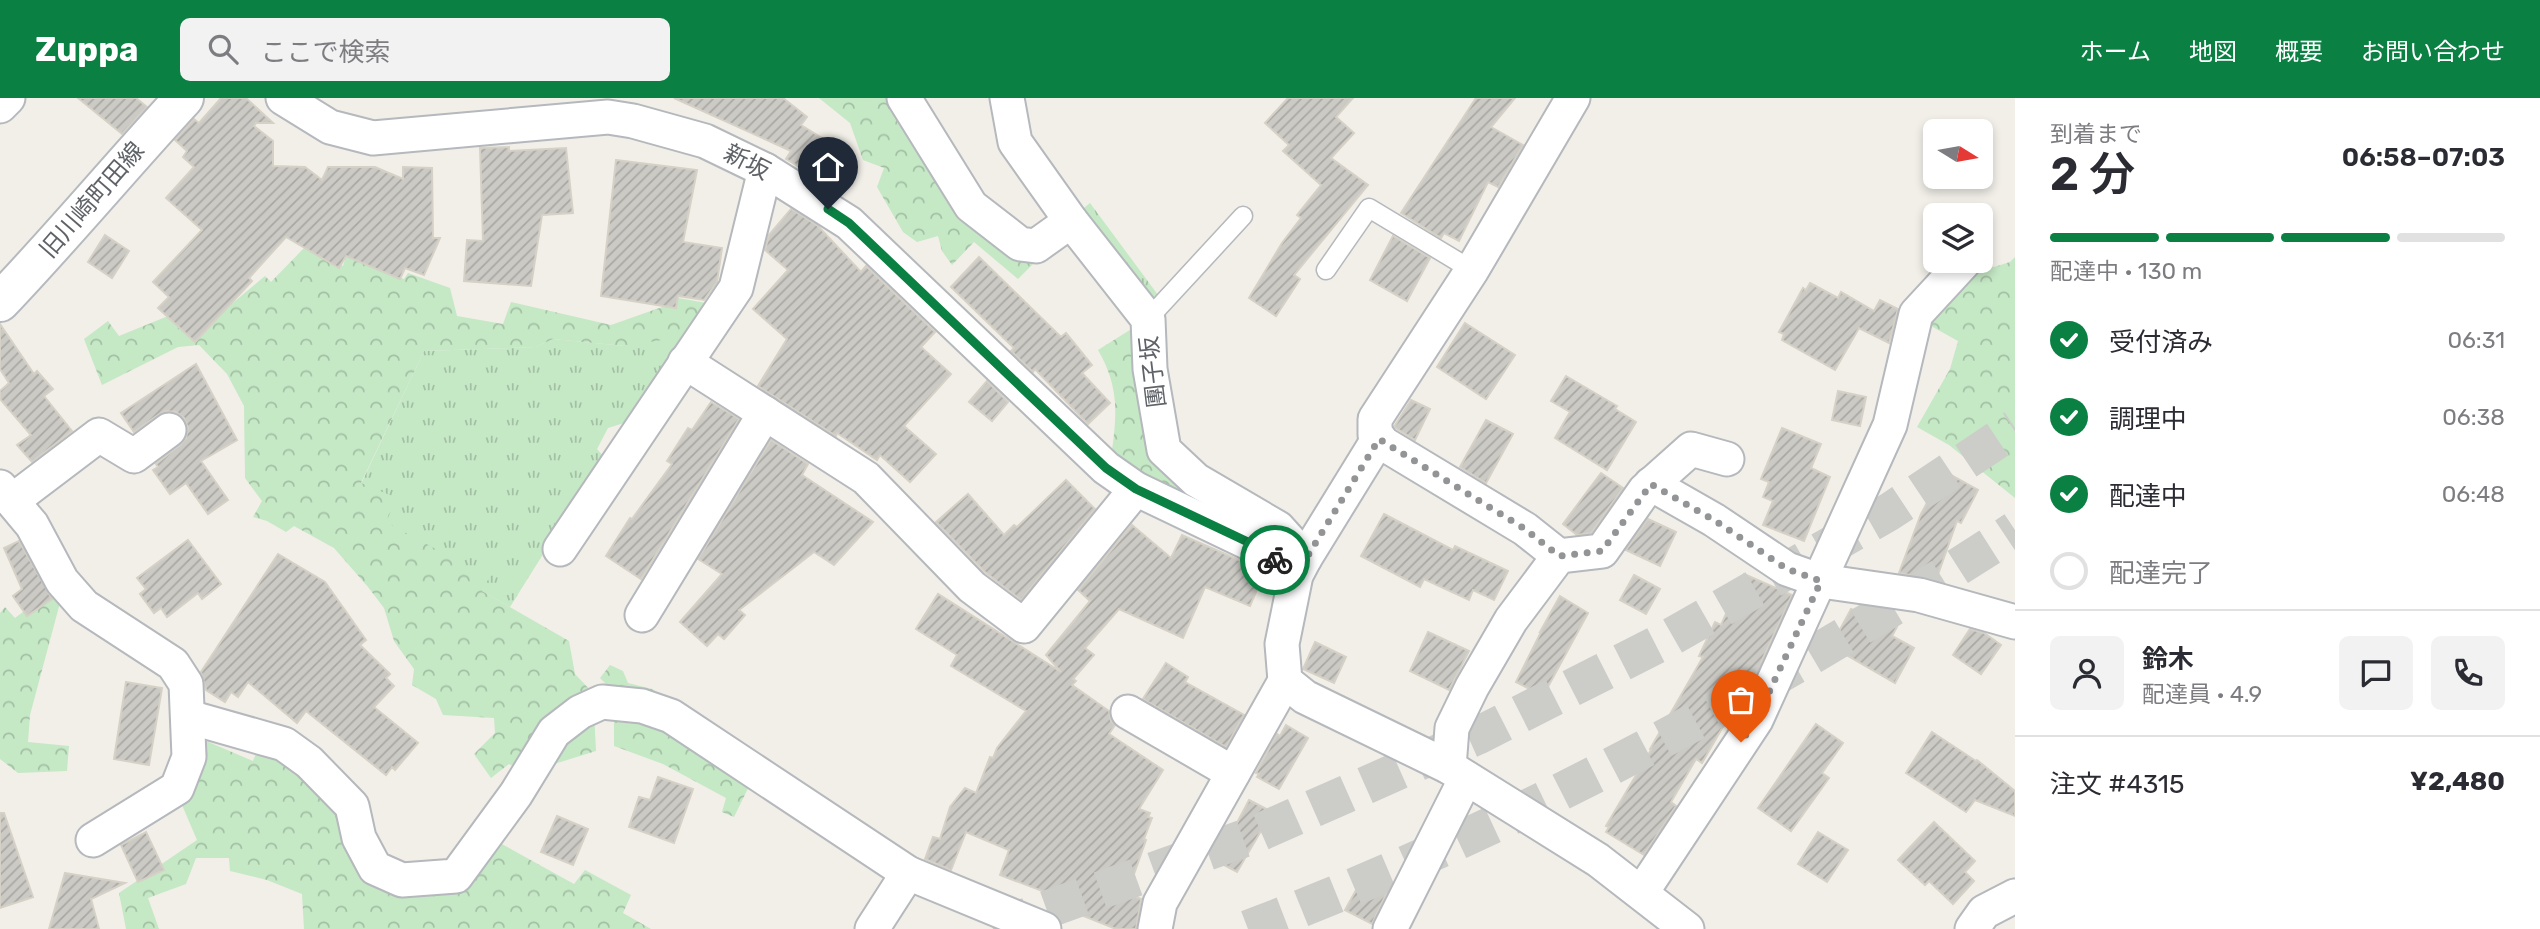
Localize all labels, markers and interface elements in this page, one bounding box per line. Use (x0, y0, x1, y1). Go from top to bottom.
search box (180, 18, 670, 81)
text: Zuppa (35, 30, 138, 69)
icon: search (204, 30, 242, 68)
text: ここで検索 (260, 37, 391, 68)
text: ホーム (2080, 38, 2151, 66)
text: 地図 (2189, 38, 2237, 66)
text: 概要 (2275, 38, 2323, 66)
text: お問い合わせ (2361, 38, 2505, 66)
north arrow (1923, 119, 1993, 189)
map controls (1923, 119, 1993, 273)
text: 到着まで (2050, 120, 2142, 148)
street label: 旧川崎町田線 (34, 136, 150, 264)
pin (798, 137, 858, 209)
street label: 新坂 (719, 139, 775, 185)
text: 06:58–07:03 (2342, 142, 2505, 173)
text: 2 分 (2050, 147, 2135, 202)
icon: home (809, 148, 847, 186)
button: layers (1923, 203, 1993, 273)
text: 配達中 · 130 m (2050, 257, 2202, 285)
icon: check (2050, 321, 2088, 359)
text: 06:31 (2447, 326, 2505, 354)
text: 受付済み (2109, 327, 2213, 358)
street label: 團子坂 (1135, 335, 1171, 409)
icon: check (2050, 398, 2088, 436)
text: 06:38 (2442, 403, 2505, 431)
text: 調理中 (2109, 404, 2187, 435)
icon: check (2050, 475, 2088, 513)
text: 06:48 (2442, 480, 2505, 508)
text: 配達中 (2109, 481, 2187, 512)
courier (1240, 525, 1310, 595)
icon: bike (1256, 541, 1294, 579)
text: 配達完了 (2109, 558, 2213, 589)
button: person (2050, 636, 2124, 710)
button: chat (2339, 636, 2413, 710)
button: phone (2431, 636, 2505, 710)
text: 鈴木 (2142, 644, 2194, 675)
pin (1711, 670, 1771, 742)
text: 配達員 · 4.9 (2142, 680, 2262, 708)
icon: bag (1722, 681, 1760, 719)
text: ¥2,480 (2410, 766, 2505, 797)
text: 注文 #4315 (2050, 769, 2184, 800)

